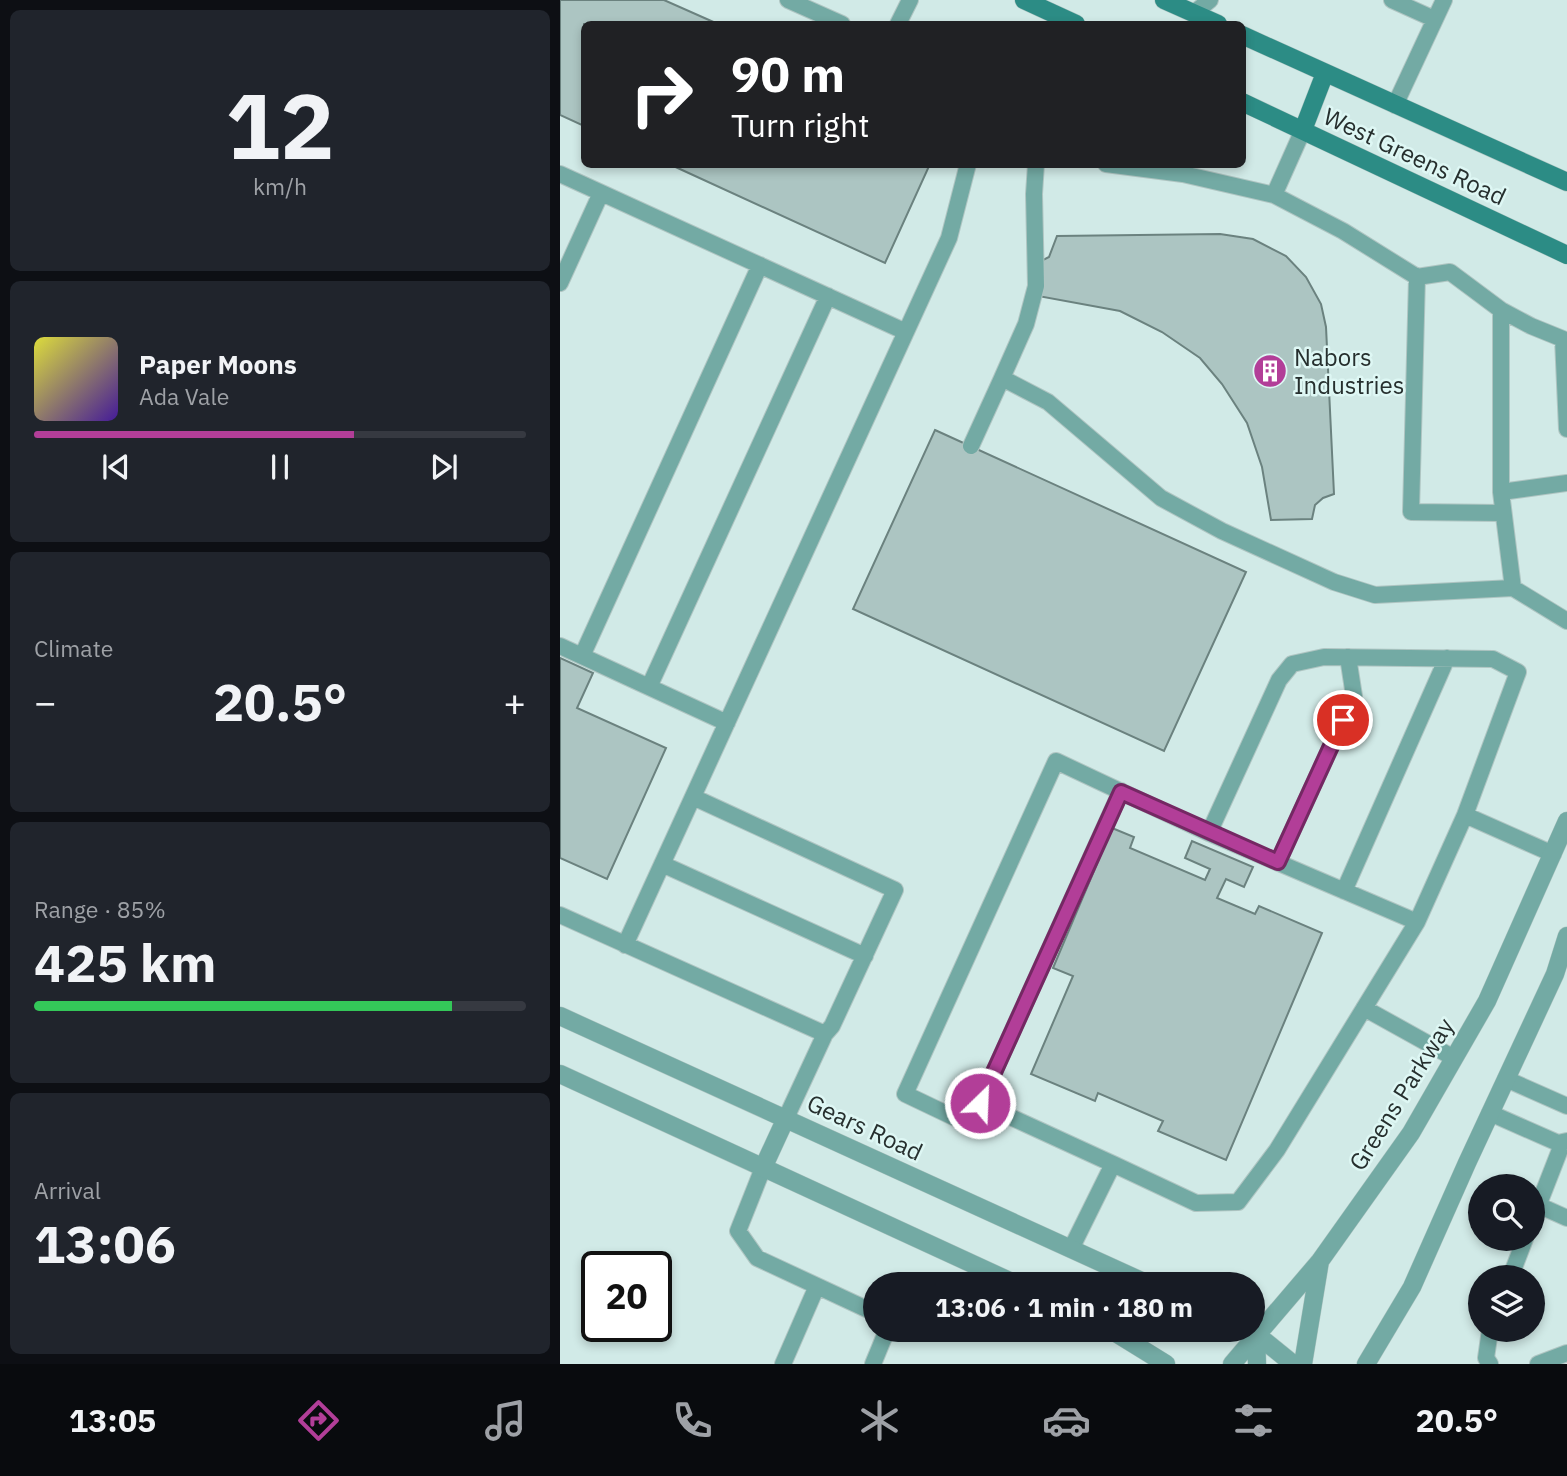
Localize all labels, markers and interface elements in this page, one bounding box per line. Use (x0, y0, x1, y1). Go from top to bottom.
text: 90 m (731, 42, 845, 105)
icon: right (616, 49, 707, 140)
text: 12 (225, 66, 335, 184)
street label: West Greens Road (1319, 100, 1511, 212)
text: Turn right (731, 104, 869, 146)
text: km/h (253, 171, 307, 201)
place label: Nabors Industries (1294, 341, 1404, 401)
text: Paper Moons (139, 347, 297, 381)
building icon: Nabors Industries (1251, 352, 1289, 390)
text: Ada Vale (139, 381, 229, 411)
icon: previous (97, 448, 135, 486)
icon: pause (261, 448, 299, 486)
icon: next (425, 448, 463, 486)
text: Climate (34, 633, 113, 663)
text: 20.5° (213, 668, 347, 735)
text: − (34, 677, 57, 726)
text: + (503, 677, 526, 726)
pin (1313, 690, 1373, 750)
icon: arrive (1324, 701, 1362, 739)
text: Range · 85% (34, 894, 166, 924)
text: 425 km (34, 929, 216, 996)
street label: Greens Parkway (1341, 1012, 1461, 1176)
position arrow (943, 1066, 1017, 1140)
street label: Gears Road (802, 1086, 928, 1168)
map controls (1468, 1174, 1545, 1342)
button: search (1468, 1174, 1545, 1251)
text: Arrival (34, 1175, 101, 1205)
text: 13:06 (34, 1210, 176, 1277)
speed limit sign: 20 (581, 1251, 672, 1342)
button: layers (1468, 1265, 1545, 1342)
text: 13:06 · 1 min · 180 m (935, 1290, 1193, 1324)
icon: directions (294, 1396, 343, 1445)
icon: music (481, 1396, 530, 1445)
icon: phone (668, 1396, 717, 1445)
icon: climate (855, 1396, 904, 1445)
icon: car (1042, 1396, 1091, 1445)
icon: filters (1229, 1396, 1278, 1445)
text: 13:05 (69, 1399, 156, 1441)
text: 20.5° (1415, 1399, 1498, 1441)

